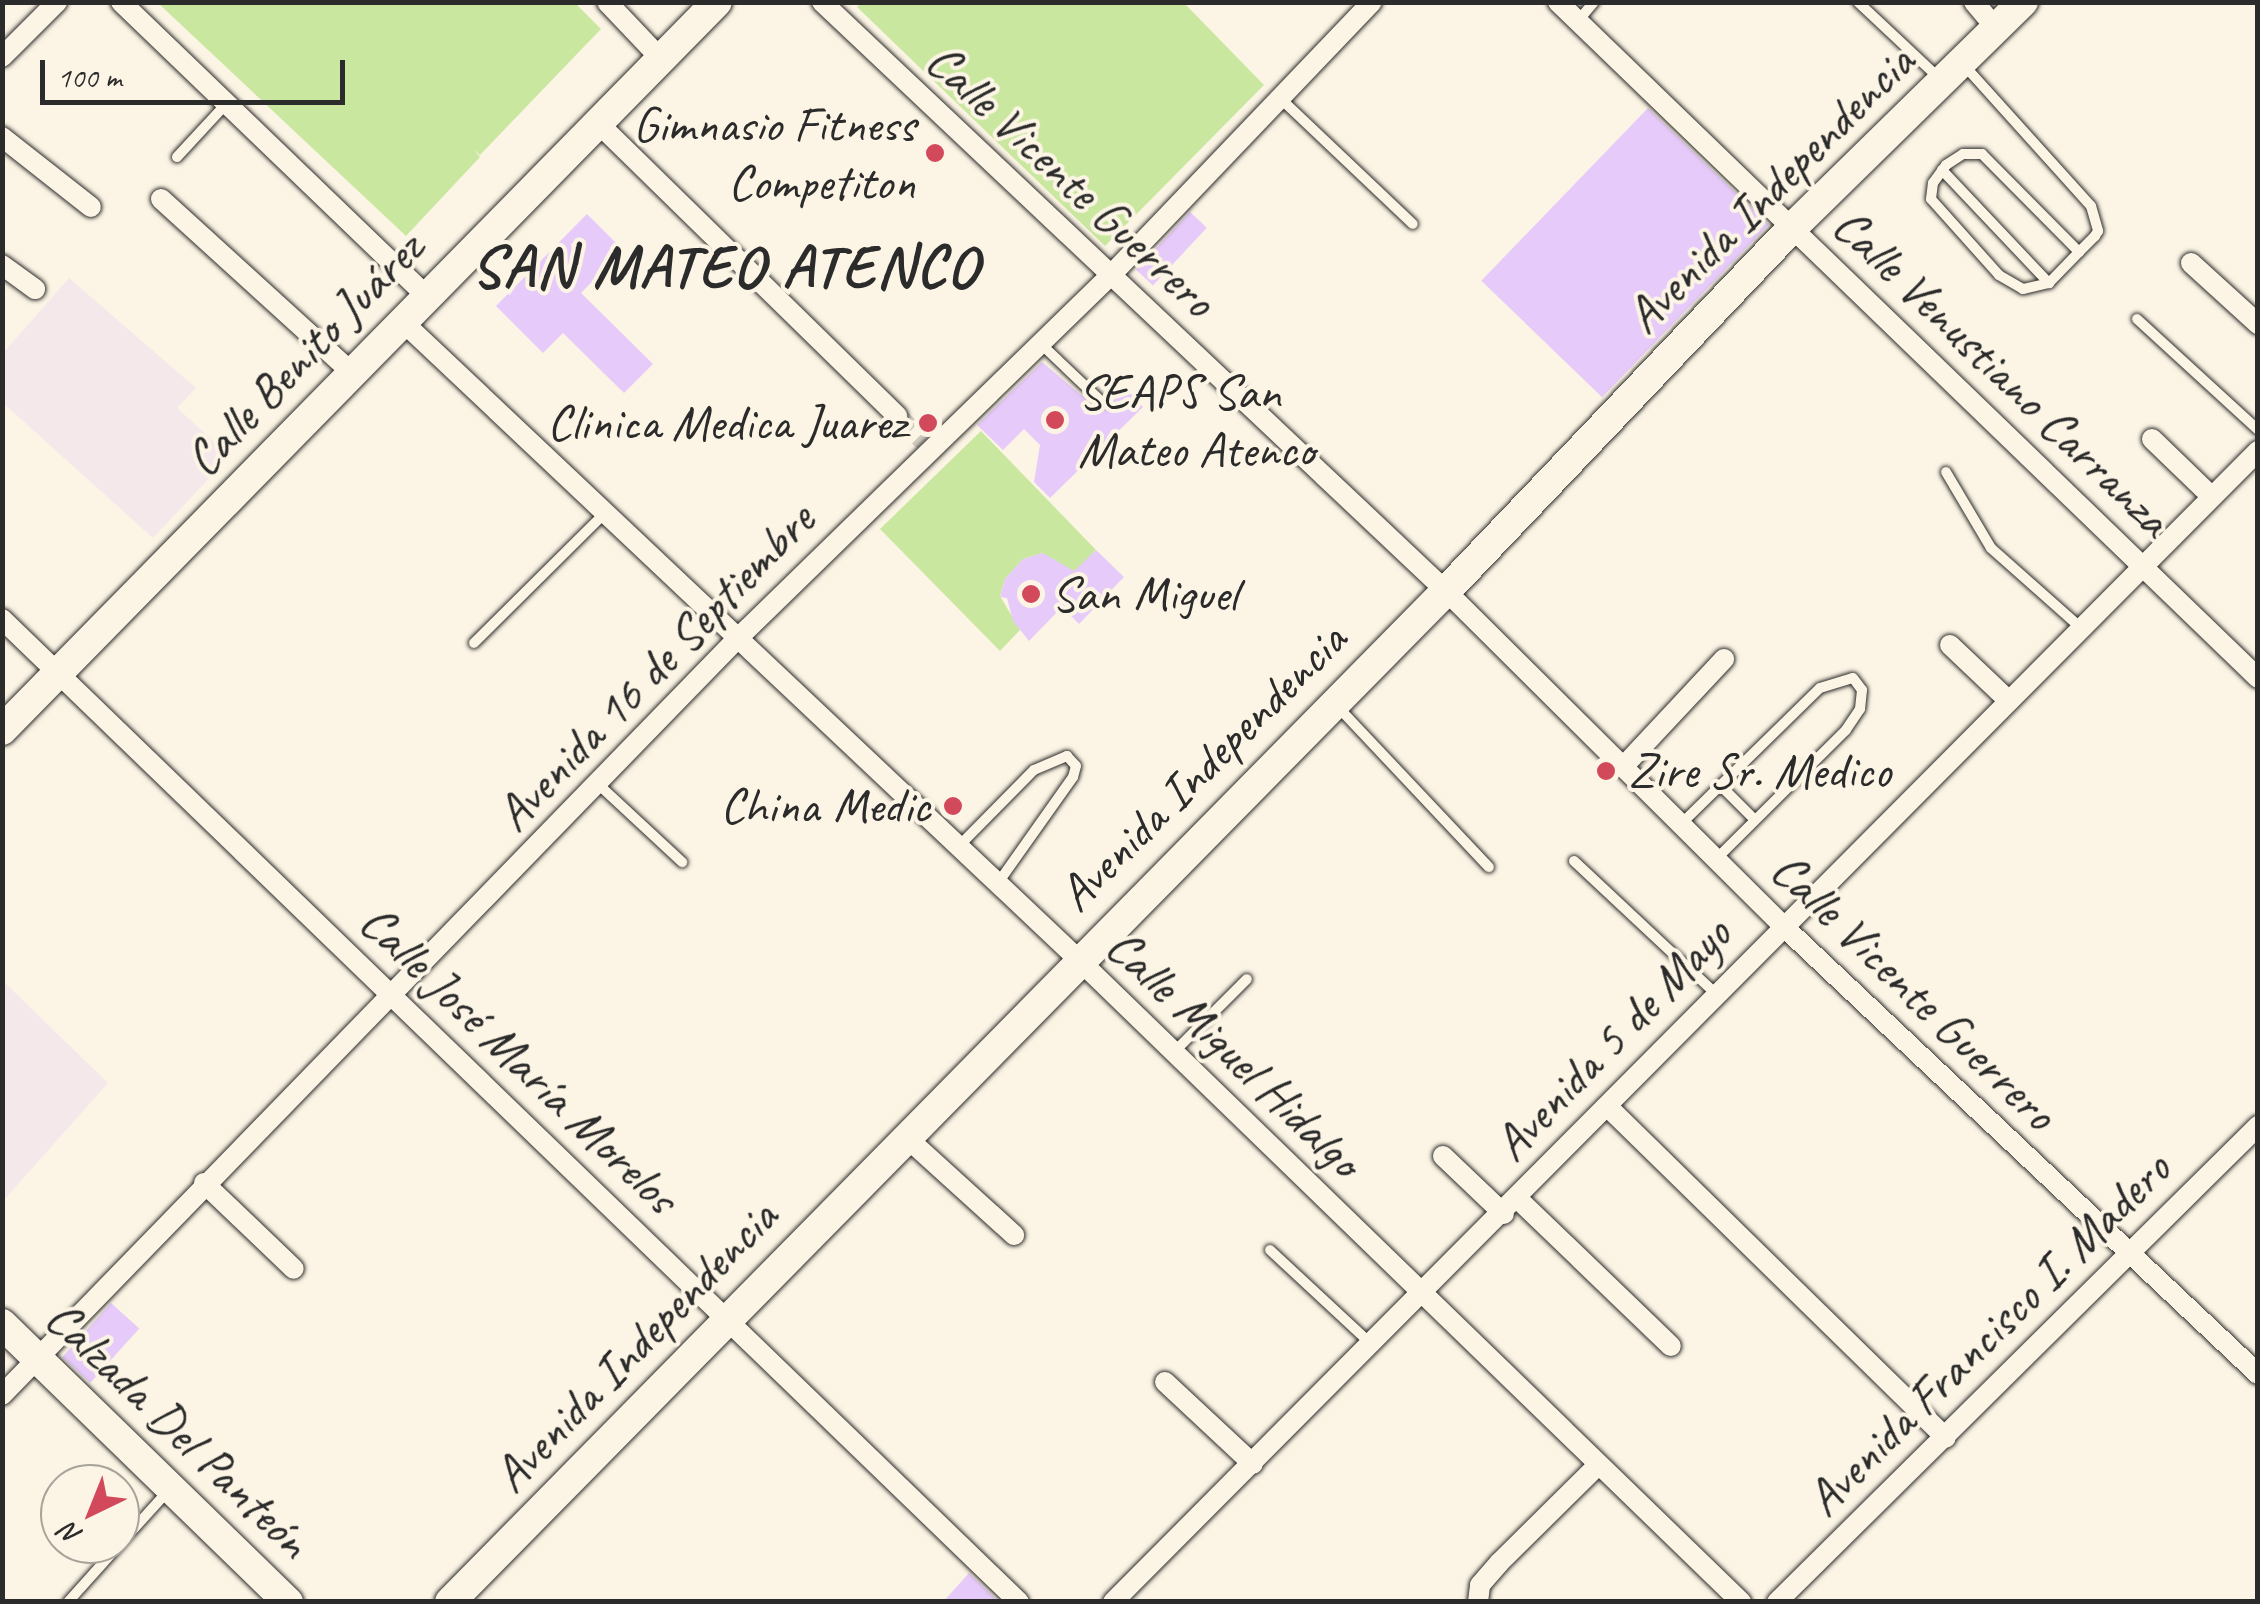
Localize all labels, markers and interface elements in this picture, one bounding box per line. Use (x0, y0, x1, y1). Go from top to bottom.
street label: Calle Vicente Guerrero (914, 31, 1228, 329)
street label: Avenida Independencia (1613, 32, 1927, 346)
scale bar (45, 40, 350, 102)
text: 100 m (57, 58, 122, 96)
place label: Gimnasio Fitness Competiton (632, 94, 915, 212)
marker: Gimnasio Fitness Competiton (924, 142, 946, 164)
street label: Calle Venustiano Carranza (1820, 195, 2184, 549)
street label: Calle Benito Juárez (173, 220, 435, 488)
district label: SAN MATEO ATENCO (472, 230, 978, 302)
place label: SEAPS San Mateo Atenco (1078, 361, 1315, 478)
place label: Clinica Medica Juarez (547, 393, 906, 453)
marker: SEAPS San Mateo Atenco (1042, 407, 1068, 433)
marker: Clinica Medica Juarez (915, 410, 941, 436)
street label: Avenida 16 de Septiembre (484, 491, 826, 843)
place label: San Miguel (1051, 564, 1238, 624)
marker: San Miguel (1020, 583, 1042, 605)
street label: Avenida Independencia (1045, 610, 1359, 924)
place label: Zire Sr. Medico (1628, 741, 1890, 801)
marker: Zire Sr. Medico (1593, 758, 1619, 784)
place label: China Medic (720, 776, 930, 836)
marker: China Medic (940, 793, 966, 819)
street label: Calle Vicente Guerrero (1759, 840, 2069, 1142)
street label: Calle José María Morelos (348, 892, 690, 1226)
street label: Avenida 5 de Mayo (1481, 905, 1743, 1173)
street label: Calle Miguel Hidalgo (1094, 916, 1374, 1190)
street label: Avenida Francisco I. Madero (1794, 1140, 2182, 1528)
street label: Avenida Independencia (480, 1187, 790, 1505)
street label: Calzada Del Panteón (32, 1287, 324, 1571)
north arrow (40, 1464, 140, 1564)
text: N (52, 1516, 89, 1554)

